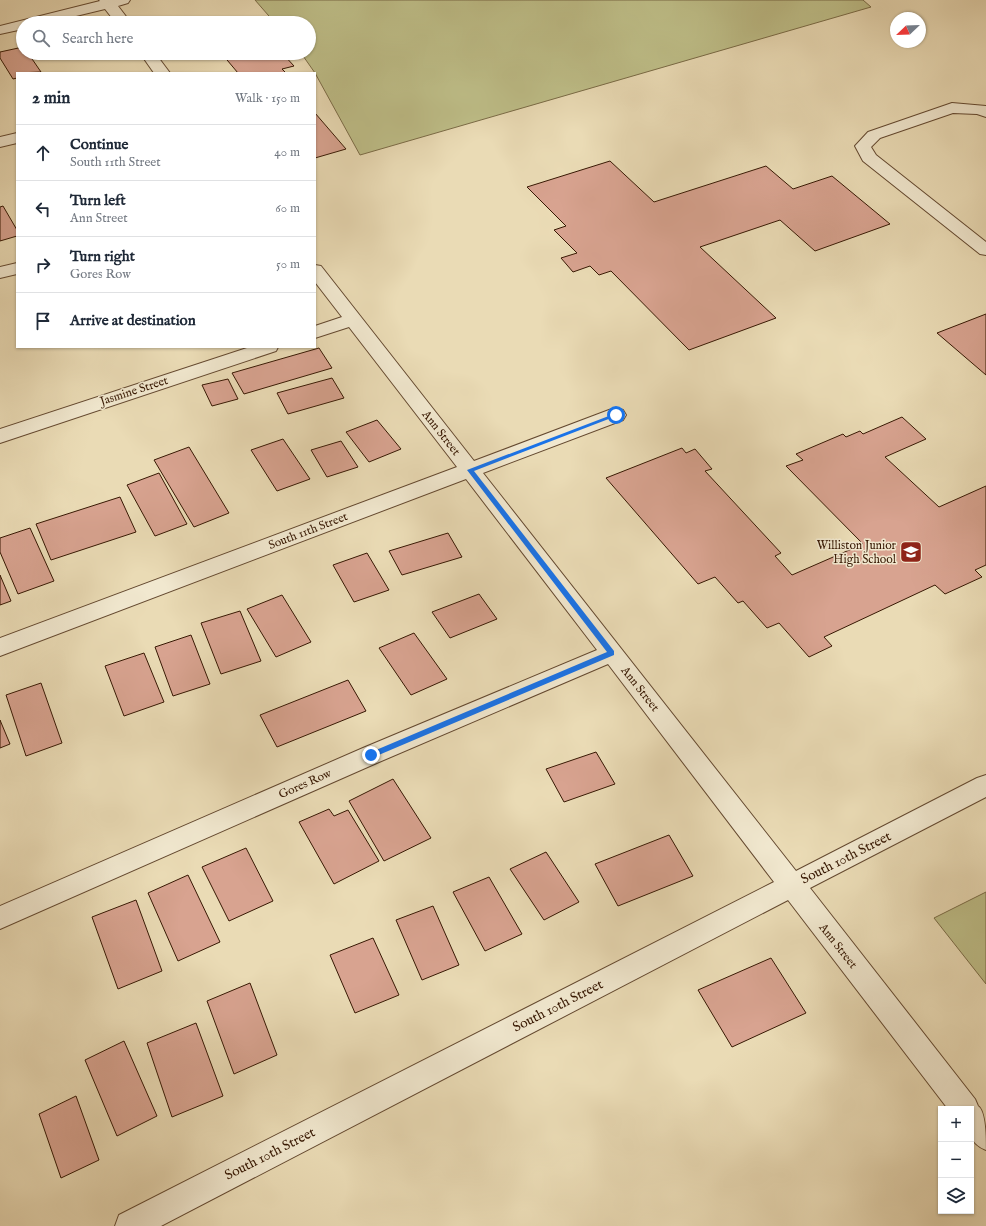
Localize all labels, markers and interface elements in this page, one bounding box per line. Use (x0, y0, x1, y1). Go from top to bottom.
north arrow (890, 12, 926, 48)
search box (16, 16, 316, 60)
icon: search (30, 27, 52, 49)
text: Search here (62, 29, 133, 48)
text: 2 min (32, 88, 70, 109)
text: Walk · 150 m (235, 90, 300, 107)
text: Continue (70, 135, 128, 154)
icon: ahead (32, 142, 54, 164)
text: 40 m (274, 144, 300, 161)
text: South 11th Street (70, 154, 161, 171)
text: Turn left (70, 191, 126, 210)
icon: left (32, 198, 54, 220)
text: 60 m (275, 200, 300, 217)
text: Ann Street (70, 210, 128, 227)
text: Turn right (70, 247, 135, 266)
icon: right (32, 254, 54, 276)
text: 50 m (276, 256, 300, 273)
text: Gores Row (70, 266, 131, 283)
icon: arrive (32, 310, 54, 332)
text: Arrive at destination (70, 311, 196, 330)
street label: Jasmine Street (96, 373, 170, 411)
route start (607, 406, 625, 424)
street label: Ann Street (418, 407, 463, 459)
street label: South 11th Street (266, 509, 350, 553)
place label: Williston Junior High School (817, 538, 897, 567)
school or university icon: Williston Junior High School (898, 539, 924, 565)
street label: Ann Street (617, 663, 662, 715)
route end (362, 746, 380, 764)
street label: Gores Row (276, 765, 335, 802)
street label: South 10th Street (798, 827, 895, 889)
street label: Ann Street (815, 920, 860, 972)
street label: South 10th Street (510, 975, 607, 1037)
map controls (938, 1106, 974, 1214)
button: + (938, 1106, 974, 1142)
street label: South 10th Street (222, 1123, 319, 1185)
button: − (938, 1142, 974, 1178)
button: layers (938, 1178, 974, 1214)

